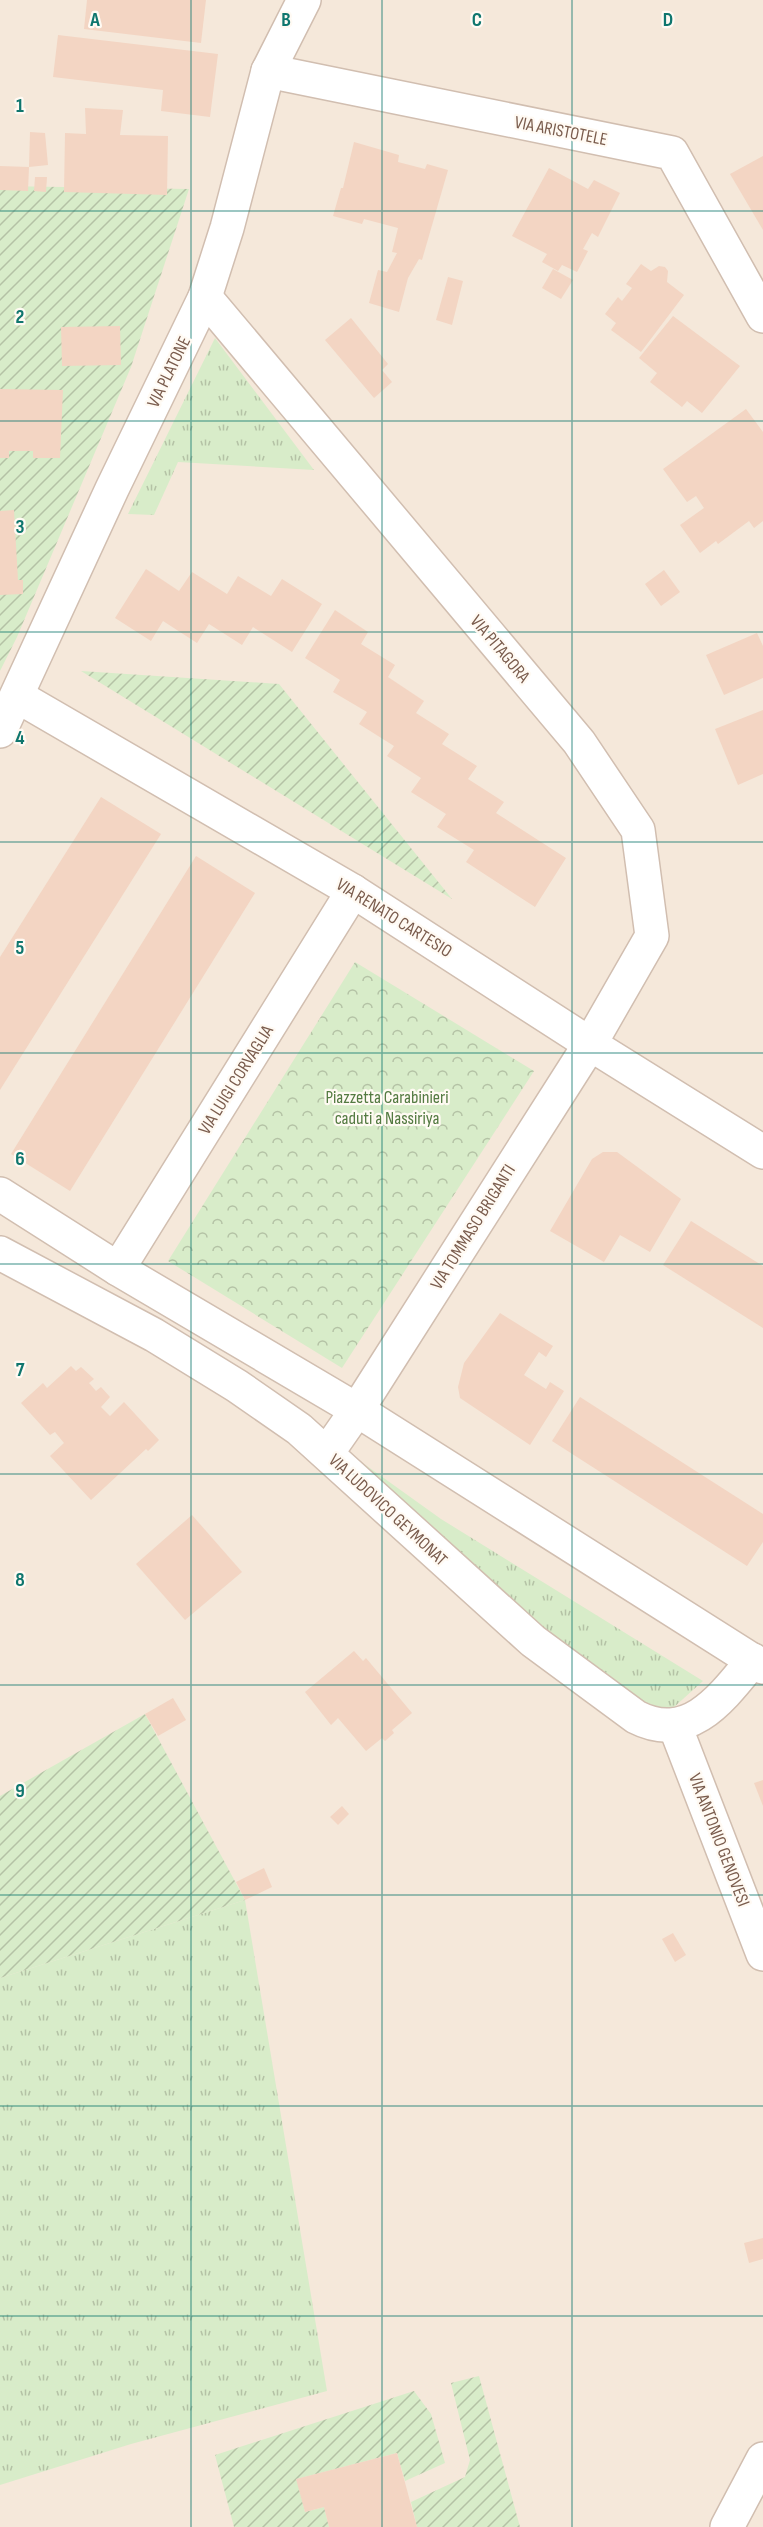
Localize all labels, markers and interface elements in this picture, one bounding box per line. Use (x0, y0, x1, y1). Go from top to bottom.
text: A (89, 8, 100, 32)
text: B (281, 8, 291, 32)
text: C (472, 8, 482, 32)
text: D (663, 8, 673, 32)
text: 1 (16, 94, 24, 118)
street label: VIA ARISTOTELE (513, 112, 609, 150)
text: 2 (16, 305, 24, 329)
street label: VIA PLATONE (143, 333, 195, 411)
text: 3 (16, 515, 25, 539)
street label: VIA PITAGORA (466, 611, 534, 687)
text: 4 (15, 726, 25, 750)
street label: VIA RENATO CARTESIO (332, 874, 456, 962)
text: 5 (16, 936, 25, 960)
street label: VIA LUIGI CORVAGLIA (194, 1021, 278, 1138)
park label: Piazzetta Carabinieri caduti a Nassiriya (325, 1087, 449, 1129)
text: 6 (15, 1147, 25, 1171)
street label: VIA TOMMASO BRIGANTI (426, 1161, 520, 1293)
text: 7 (16, 1358, 25, 1382)
street label: VIA LUDOVICO GEYMONAT (324, 1450, 452, 1570)
text: 8 (15, 1568, 25, 1592)
street label: VIA ANTONIO GENOVESI (684, 1770, 754, 1910)
text: 9 (15, 1779, 25, 1803)

